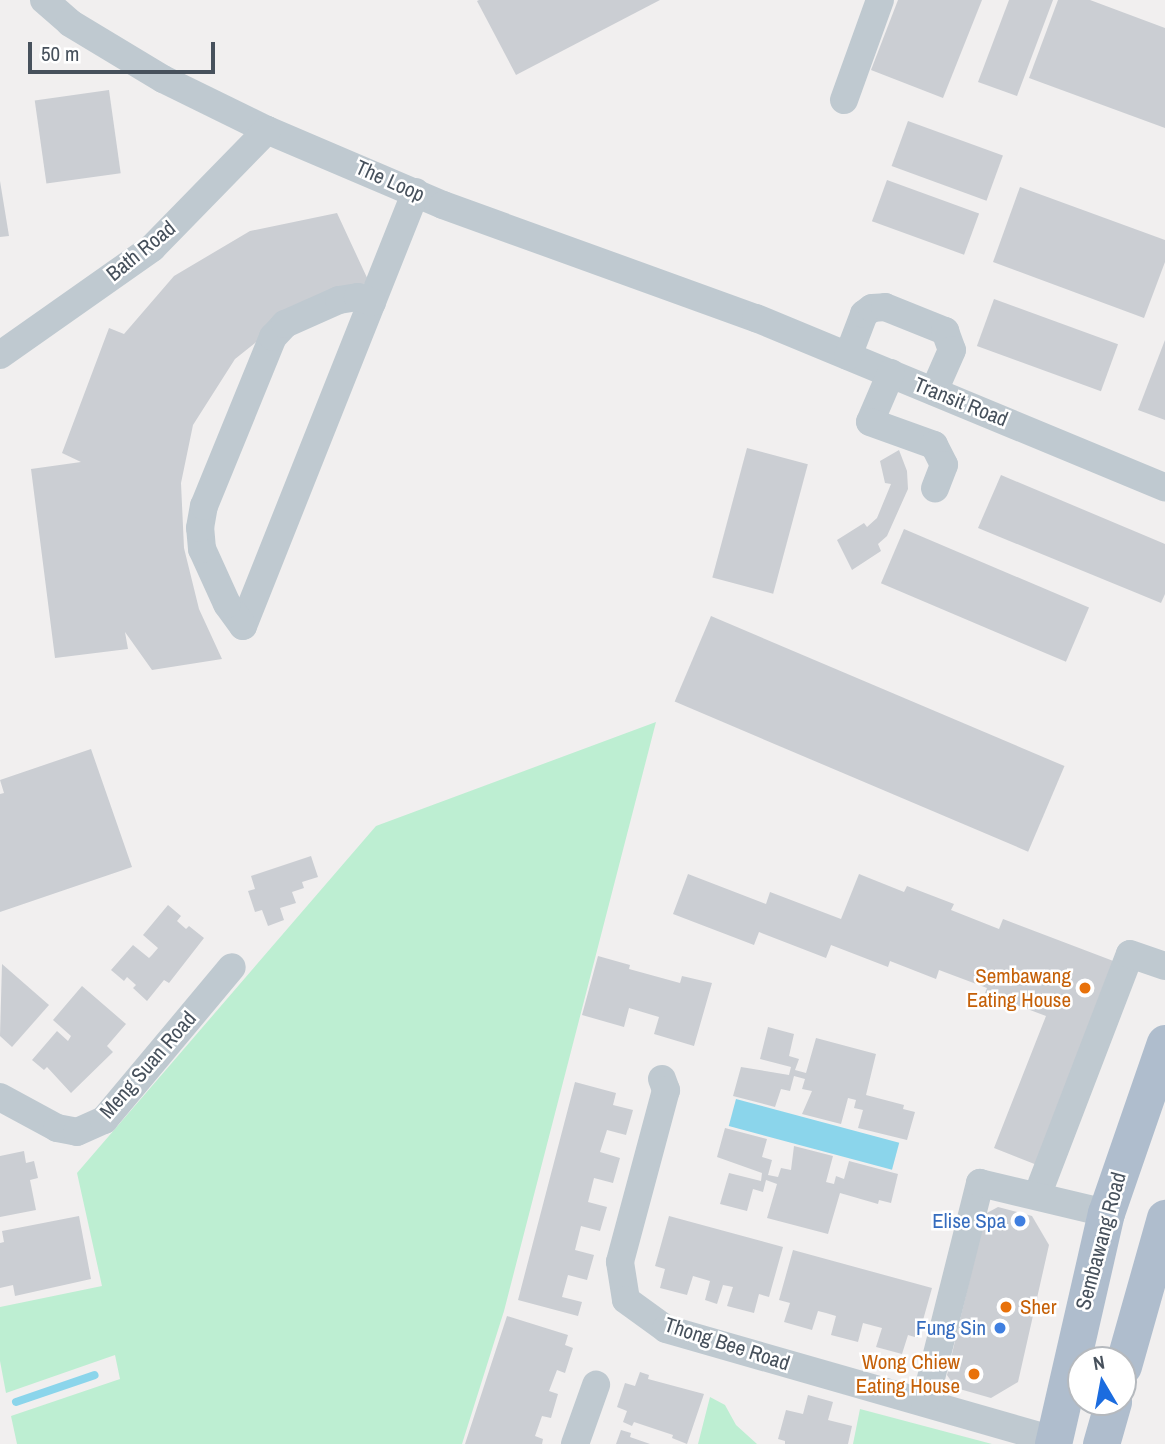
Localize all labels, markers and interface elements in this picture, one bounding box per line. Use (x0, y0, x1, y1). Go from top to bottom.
scale bar (32, 28, 219, 72)
text: 50 m (41, 39, 79, 68)
street label: The Loop (352, 155, 428, 207)
street label: Bath Road (101, 216, 181, 286)
street label: Transit Road (910, 372, 1012, 432)
place label: Sembawang Eating House (967, 963, 1071, 1013)
marker: Sembawang Eating House (1077, 980, 1093, 996)
street label: Meng Suan Road (95, 1006, 201, 1124)
street label: Sembawang Road (1070, 1169, 1132, 1313)
place label: Elise Spa (932, 1208, 1006, 1234)
marker: Elise Spa (1012, 1213, 1028, 1229)
place label: Sher (1020, 1294, 1056, 1320)
marker: Sher (998, 1299, 1014, 1315)
street label: Thong Bee Road (661, 1312, 793, 1376)
place label: Fung Sin (916, 1315, 986, 1341)
marker: Fung Sin (992, 1320, 1008, 1336)
north arrow (1067, 1346, 1137, 1416)
place label: Wong Chiew Eating House (856, 1349, 960, 1399)
text: N (1091, 1349, 1106, 1376)
marker: Wong Chiew Eating House (966, 1366, 982, 1382)

